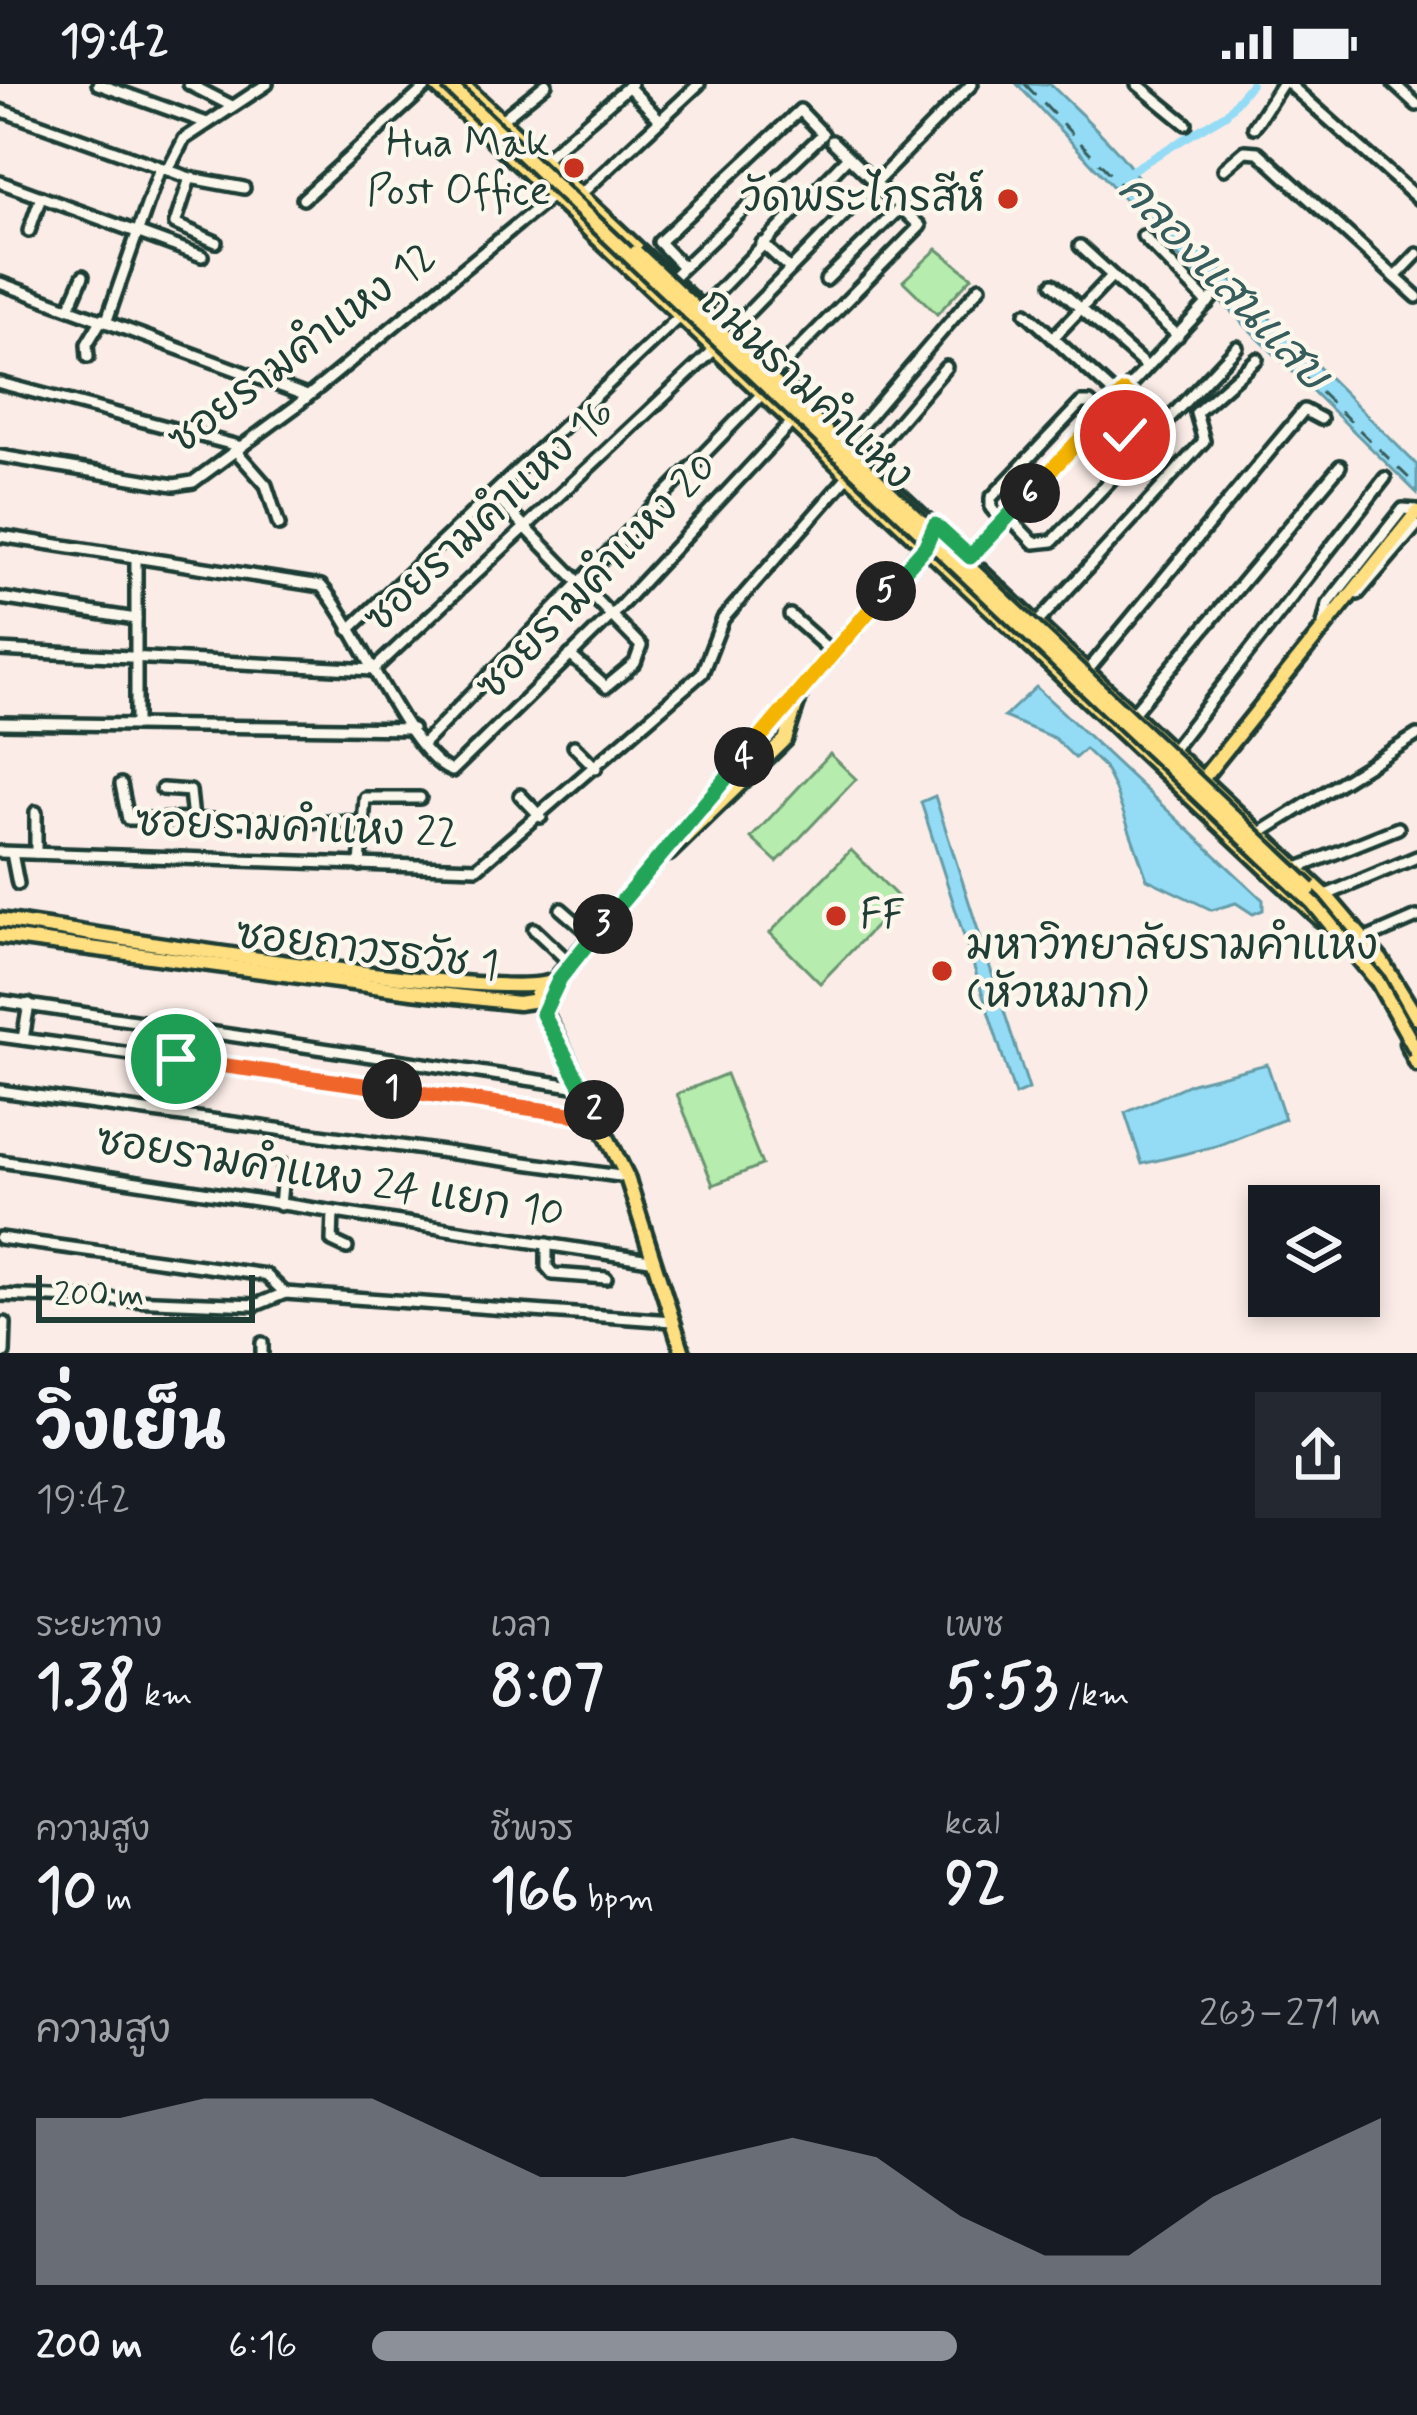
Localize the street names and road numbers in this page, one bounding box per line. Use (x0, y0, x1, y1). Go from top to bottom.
street label: ซอยรามคำแหง 12 (158, 230, 448, 468)
street label: ถนนรามคำแหง (687, 276, 925, 503)
street label: ซอยรามคำแหง 16 (353, 385, 627, 646)
street label: ซอยรามคำแหง 20 (465, 440, 731, 713)
street label: ซอยรามคำแหง 22 (135, 795, 459, 862)
street label: ซอยถาวรธวัช 1 (232, 908, 502, 994)
street label: ซอยรามคำแหง 24 แยก 10 (92, 1113, 568, 1242)

